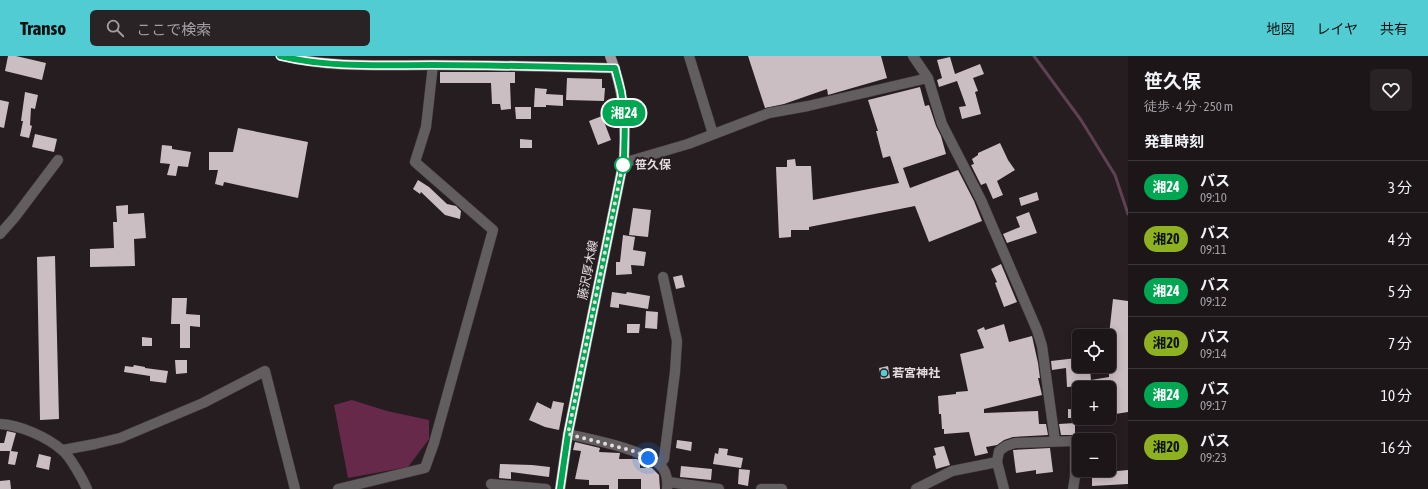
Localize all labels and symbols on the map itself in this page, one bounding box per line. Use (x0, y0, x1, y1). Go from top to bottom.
line badge: 湘24 (601, 100, 647, 126)
marker: 笹久保 (614, 156, 632, 174)
place label: 笹久保 (635, 158, 671, 172)
street label: 藤沢厚木線 (575, 239, 601, 301)
place label: 若宮神社 (892, 366, 940, 380)
marker: 若宮神社 (879, 368, 889, 378)
your location (638, 448, 658, 468)

